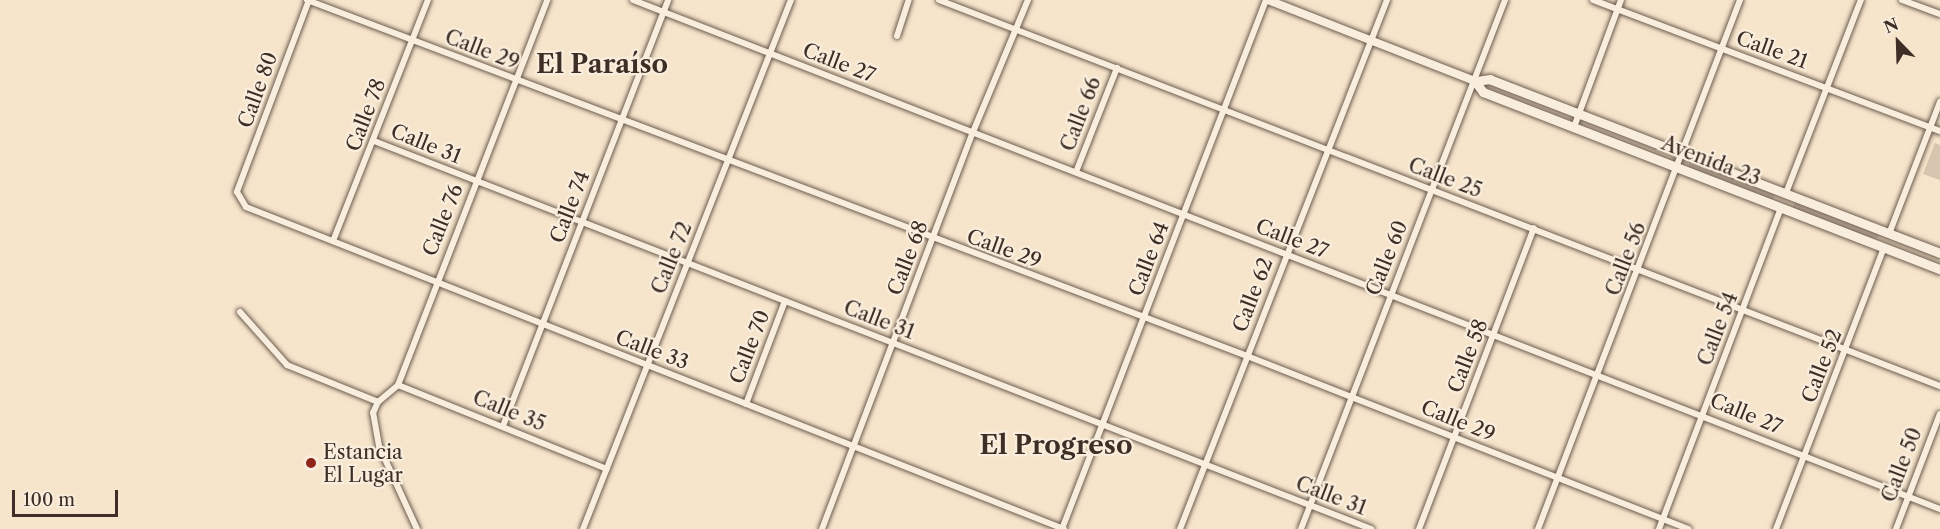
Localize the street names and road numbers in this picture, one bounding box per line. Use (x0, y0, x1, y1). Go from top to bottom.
street label: Calle 29 (441, 25, 523, 75)
street label: Calle 21 (1733, 26, 1811, 74)
street label: Calle 27 (799, 38, 879, 88)
street label: Calle 80 (233, 49, 283, 131)
street label: Calle 66 (1056, 73, 1106, 155)
street label: Calle 78 (341, 75, 391, 155)
street label: Calle 31 (387, 119, 465, 169)
street label: Avenida 23 (1658, 131, 1764, 191)
street label: Calle 25 (1405, 153, 1485, 203)
street label: Calle 74 (545, 168, 595, 246)
street label: Calle 76 (418, 180, 468, 260)
street label: Calle 27 (1252, 214, 1332, 264)
street label: Calle 68 (883, 217, 933, 299)
street label: Calle 60 (1361, 217, 1413, 299)
street label: Calle 72 (647, 218, 697, 298)
street label: Calle 64 (1124, 218, 1174, 300)
street label: Calle 56 (1601, 219, 1651, 299)
street label: Calle 29 (963, 224, 1045, 274)
street label: Calle 62 (1228, 254, 1278, 336)
street label: Calle 54 (1693, 289, 1743, 369)
street label: Calle 31 (840, 296, 918, 344)
street label: Calle 70 (725, 307, 775, 387)
street label: Calle 58 (1443, 316, 1493, 396)
street label: Calle 33 (612, 325, 692, 375)
street label: Calle 52 (1797, 326, 1847, 406)
street label: Calle 35 (469, 386, 549, 436)
street label: Calle 27 (1706, 389, 1786, 439)
street label: Calle 29 (1418, 395, 1498, 447)
street label: Calle 50 (1877, 424, 1927, 506)
street label: Calle 31 (1292, 472, 1370, 520)

